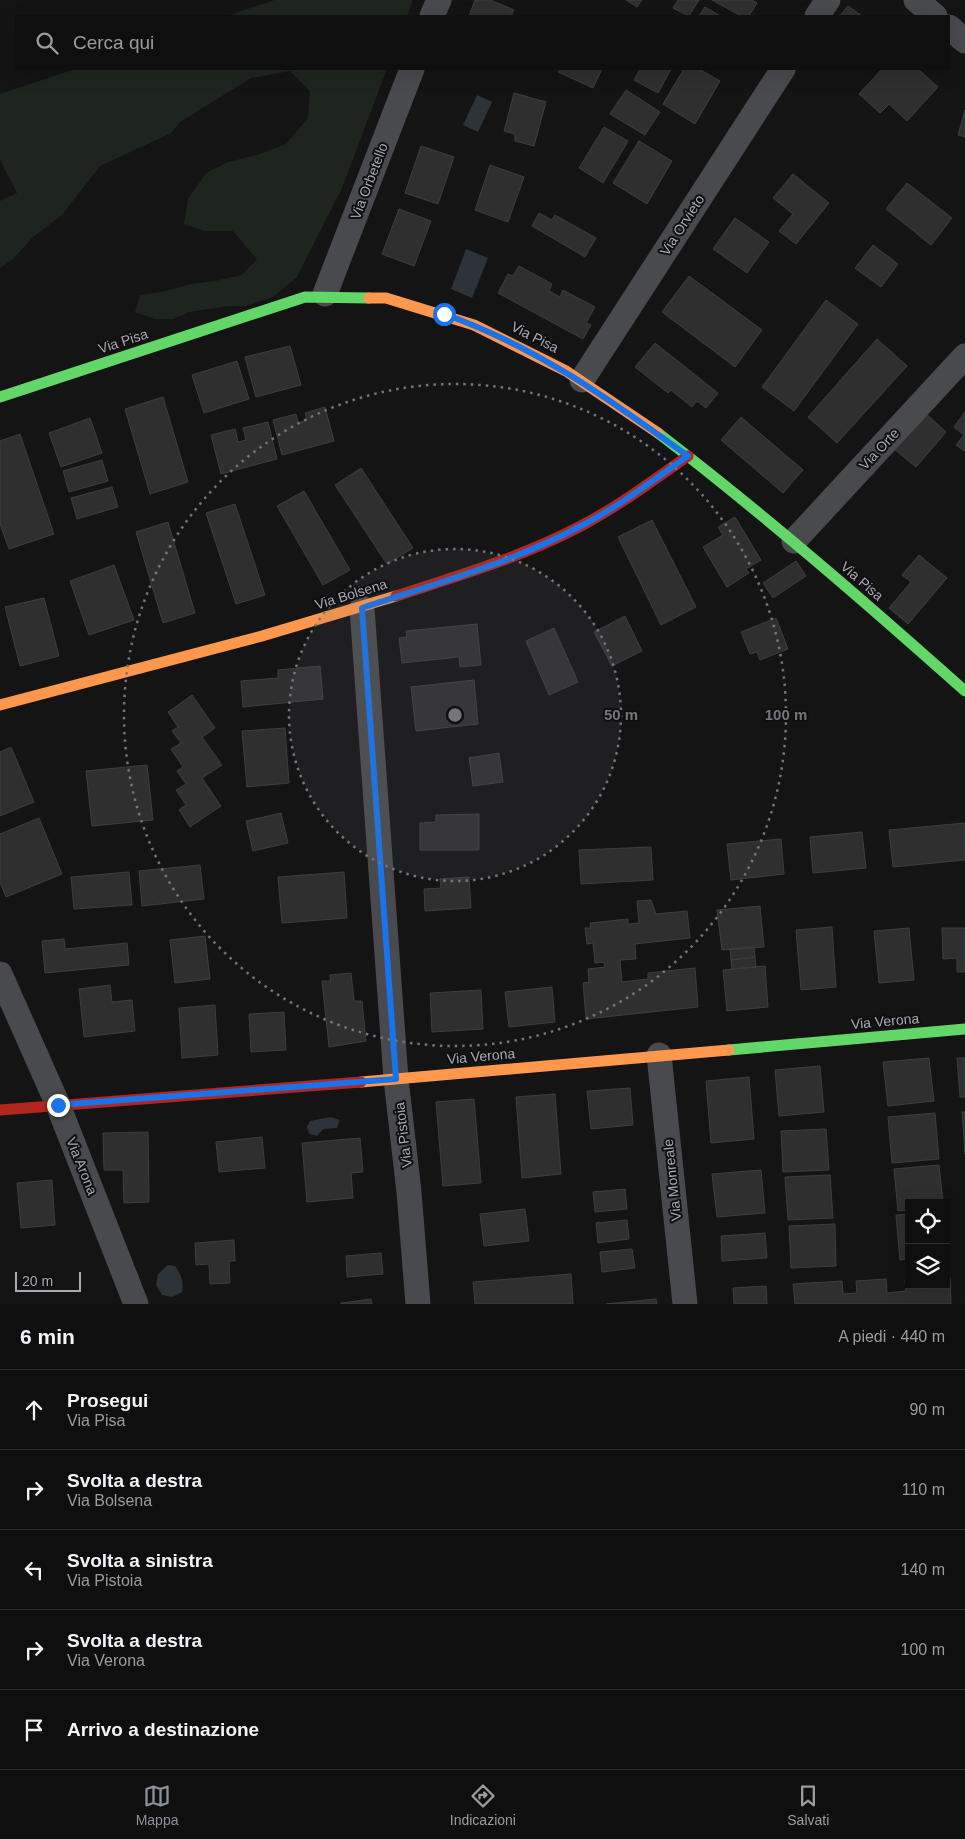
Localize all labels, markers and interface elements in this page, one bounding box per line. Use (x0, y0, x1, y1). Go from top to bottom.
search box (15, 15, 950, 70)
icon: search (33, 29, 61, 57)
text: Cerca qui (73, 32, 154, 53)
street label: Via Orbetello (347, 140, 391, 222)
street label: Via Orvieto (657, 192, 708, 258)
route start (433, 303, 456, 326)
street label: Via Pisa (509, 318, 562, 356)
street label: Via Pisa (96, 325, 150, 357)
street label: Via Orte (856, 425, 902, 473)
street label: Via Pisa (837, 558, 887, 604)
street label: Via Bolsena (313, 575, 389, 613)
centre of rings (446, 706, 464, 724)
text: 50 m (604, 706, 638, 723)
text: 100 m (765, 706, 807, 723)
street label: Via Verona (850, 1010, 920, 1032)
street label: Via Verona (446, 1045, 516, 1067)
route end (47, 1094, 70, 1117)
street label: Via Pistoia (391, 1101, 415, 1169)
street label: Via Arona (63, 1135, 101, 1197)
street label: Via Monreale (660, 1138, 684, 1222)
map controls (905, 1199, 950, 1289)
button: locate (905, 1199, 950, 1244)
button: layers (905, 1244, 950, 1289)
scale bar (15, 1269, 81, 1292)
text: 20 m (22, 1273, 53, 1289)
text: 6 min (20, 1325, 75, 1348)
text: A piedi · 440 m (838, 1328, 945, 1345)
text: Prosegui (67, 1390, 148, 1411)
icon: ahead (20, 1396, 48, 1424)
text: 90 m (909, 1401, 945, 1418)
text: Via Pisa (67, 1412, 125, 1429)
text: Svolta a destra (67, 1470, 202, 1491)
icon: right (20, 1476, 48, 1504)
text: 110 m (902, 1481, 945, 1498)
text: Via Bolsena (67, 1492, 152, 1509)
text: Svolta a sinistra (67, 1550, 213, 1571)
icon: left (20, 1556, 48, 1584)
text: 140 m (901, 1561, 945, 1578)
text: Via Pistoia (67, 1572, 142, 1589)
text: Svolta a destra (67, 1630, 202, 1651)
icon: right (20, 1636, 48, 1664)
text: 100 m (901, 1641, 945, 1658)
text: Via Verona (67, 1652, 145, 1669)
icon: arrive (20, 1716, 48, 1744)
text: Arrivo a destinazione (67, 1719, 259, 1740)
tab: Mappa (136, 1782, 178, 1828)
tab: Indicazioni (450, 1782, 516, 1828)
tab: Salvati (787, 1782, 829, 1828)

